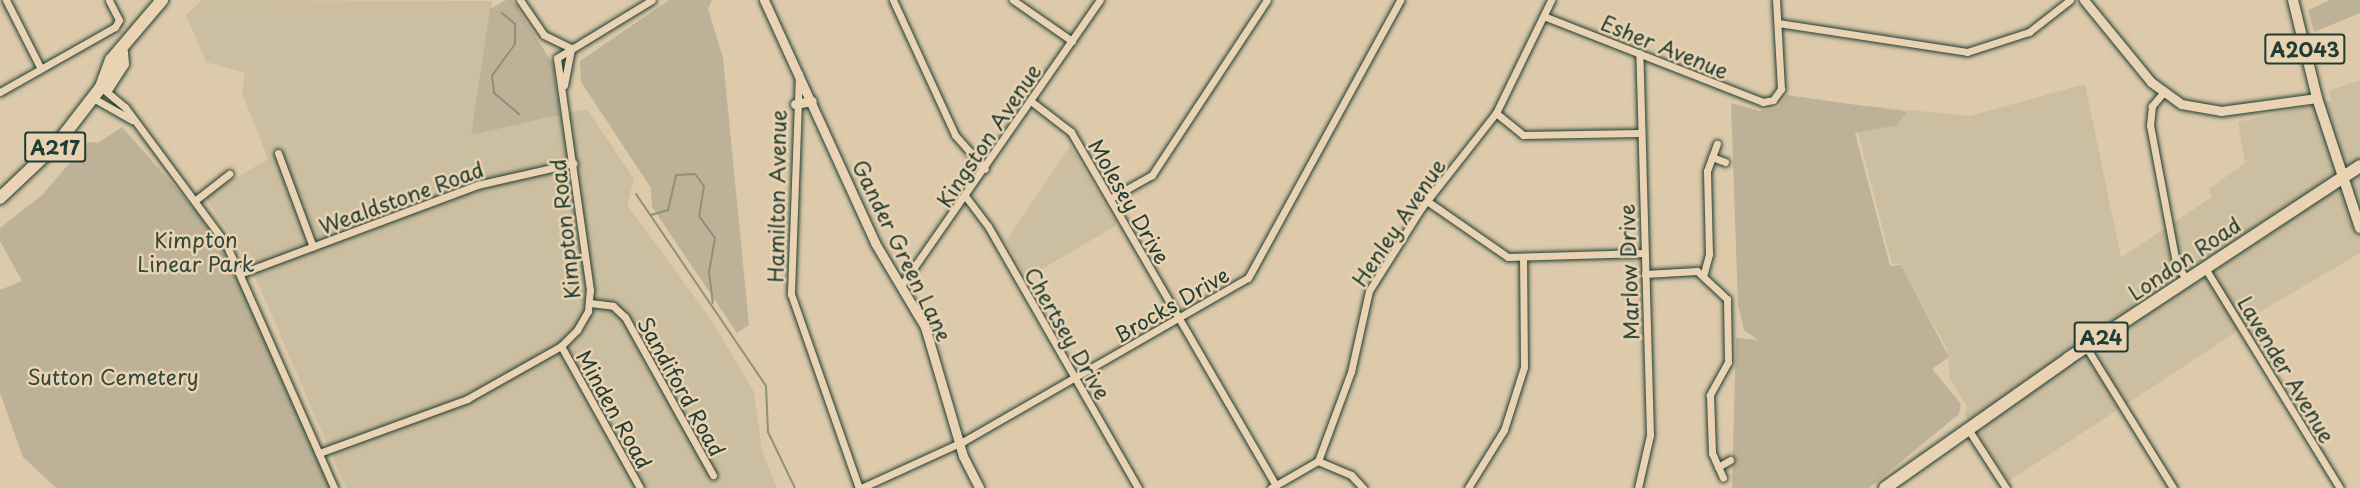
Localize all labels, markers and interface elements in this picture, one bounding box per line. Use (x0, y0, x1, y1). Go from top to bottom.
street label: Esher Avenue (1598, 9, 1732, 83)
road number: A2043 (2263, 32, 2347, 66)
street label: Kingston Avenue (931, 59, 1045, 211)
street label: Hamilton Avenue (762, 110, 790, 282)
road number: A217 (23, 130, 86, 164)
street label: Molesey Drive (1084, 134, 1176, 268)
street label: Gander Green Lane (847, 153, 959, 347)
street label: Henley Avenue (1346, 153, 1450, 291)
street label: Wealdstone Road (315, 155, 487, 239)
street label: Kimpton Road (544, 158, 584, 300)
street label: Marlow Drive (1613, 204, 1643, 340)
street label: London Road (2123, 211, 2245, 305)
park label: Kimpton Linear Park (137, 226, 255, 276)
street label: Brocks Drive (1109, 261, 1233, 347)
street label: Chertsey Drive (1020, 262, 1116, 404)
street label: Lavender Avenue (2233, 291, 2341, 447)
street label: Sandiford Road (633, 311, 731, 461)
road number: A24 (2072, 320, 2130, 354)
street label: Minden Road (572, 346, 658, 472)
park label: Sutton Cemetery (28, 363, 198, 389)

